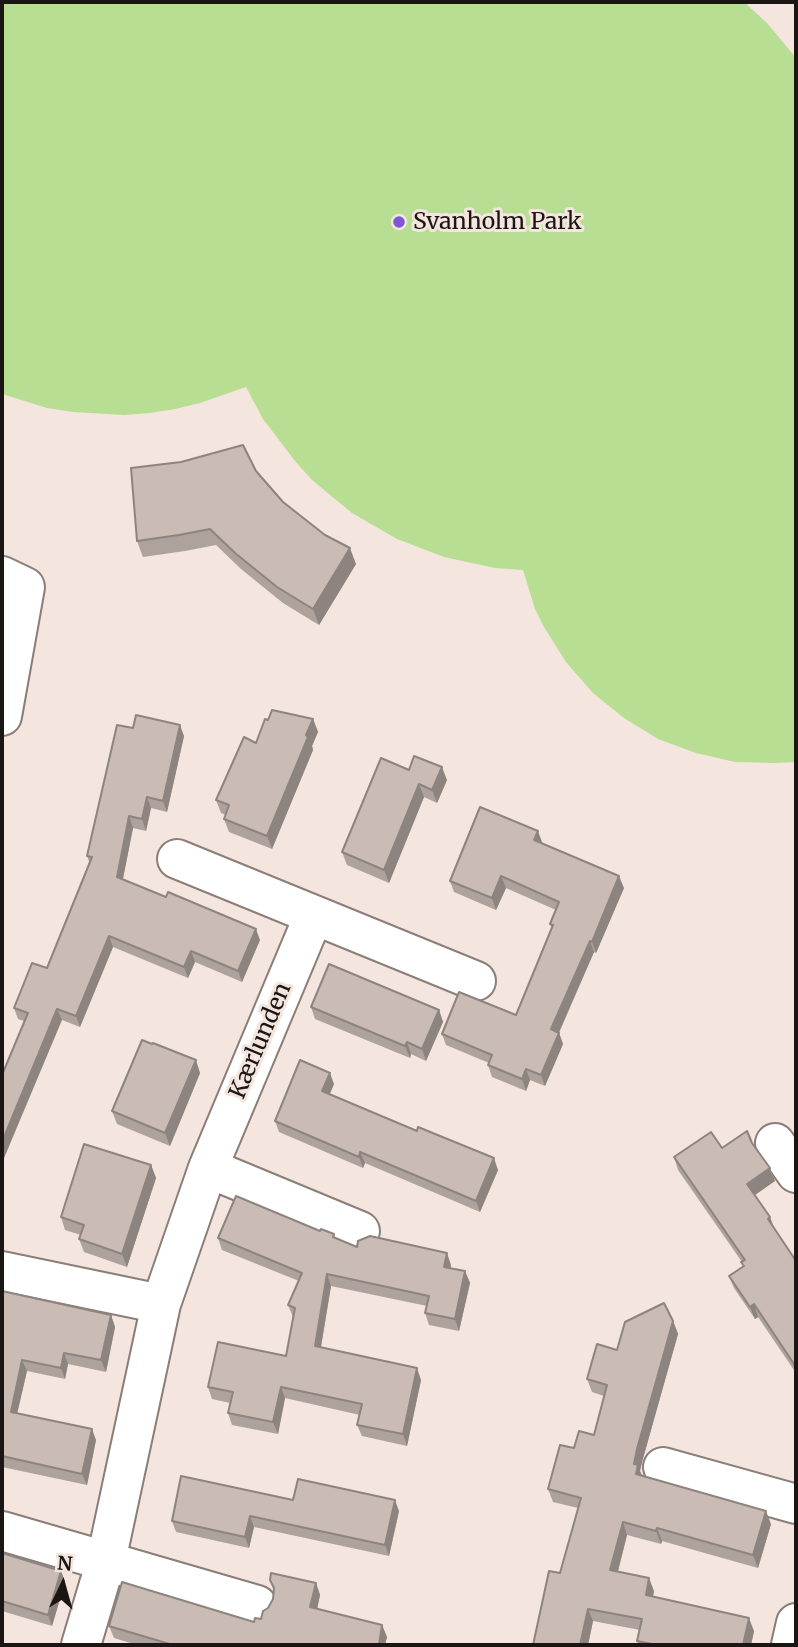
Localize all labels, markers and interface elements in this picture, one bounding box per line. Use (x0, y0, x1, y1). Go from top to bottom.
place label: Svanholm Park (413, 208, 582, 236)
marker: Svanholm Park (391, 214, 407, 230)
street label: Kærlunden (224, 979, 298, 1103)
north arrow (28, 1549, 98, 1619)
text: N (56, 1550, 73, 1576)

